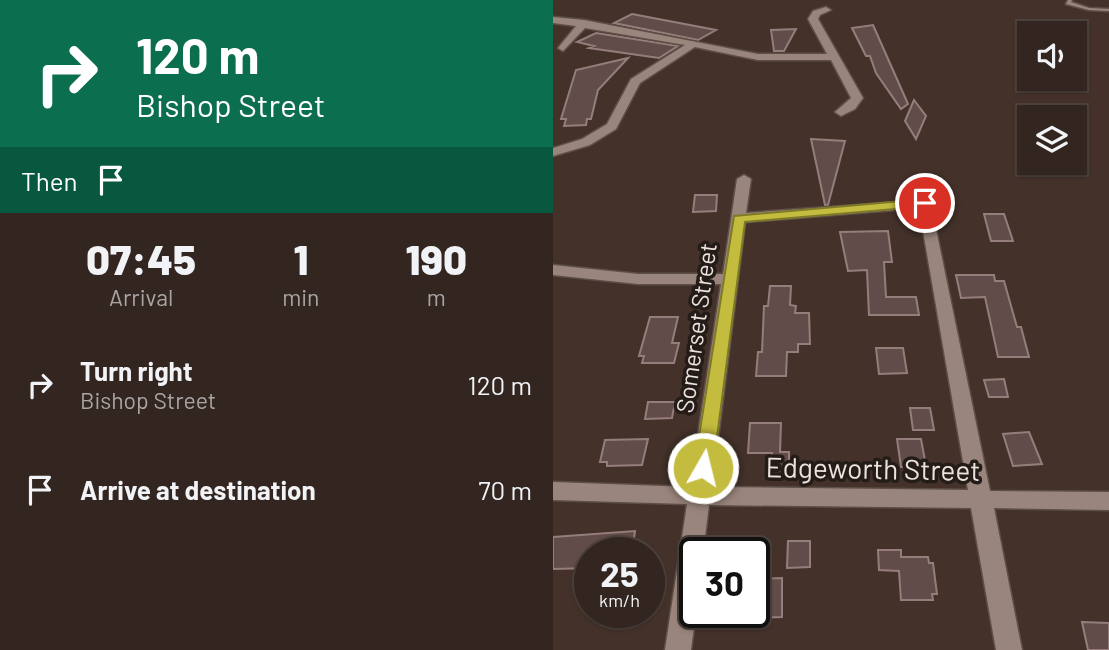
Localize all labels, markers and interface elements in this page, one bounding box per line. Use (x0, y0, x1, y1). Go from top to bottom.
map controls (1017, 21, 1087, 175)
button: sound (1017, 21, 1087, 91)
text: 120 m (136, 25, 259, 84)
icon: right (21, 28, 112, 119)
text: Bishop Street (136, 85, 326, 123)
button: layers (1017, 105, 1087, 175)
icon: arrive (92, 161, 130, 199)
text: Then (21, 165, 78, 196)
pin (895, 173, 955, 233)
icon: arrive (906, 184, 944, 222)
text: 07:45 (86, 233, 196, 283)
text: 1 (293, 233, 308, 283)
text: 190 (406, 233, 467, 283)
street label: Somerset Street (669, 241, 722, 415)
text: Arrival (109, 283, 173, 311)
text: min (282, 283, 319, 311)
text: m (427, 283, 446, 311)
text: Turn right (80, 355, 193, 386)
icon: right (21, 366, 59, 404)
text: 120 m (468, 369, 532, 400)
text: Bishop Street (80, 386, 216, 414)
position arrow (666, 431, 740, 505)
street label: Edgeworth Street (765, 449, 981, 487)
icon: arrive (21, 471, 59, 509)
text: Arrive at destination (80, 474, 316, 505)
text: 70 m (478, 474, 532, 505)
speed limit sign: 30 (679, 537, 770, 628)
text: 25 (600, 552, 639, 594)
text: km/h (599, 589, 640, 611)

